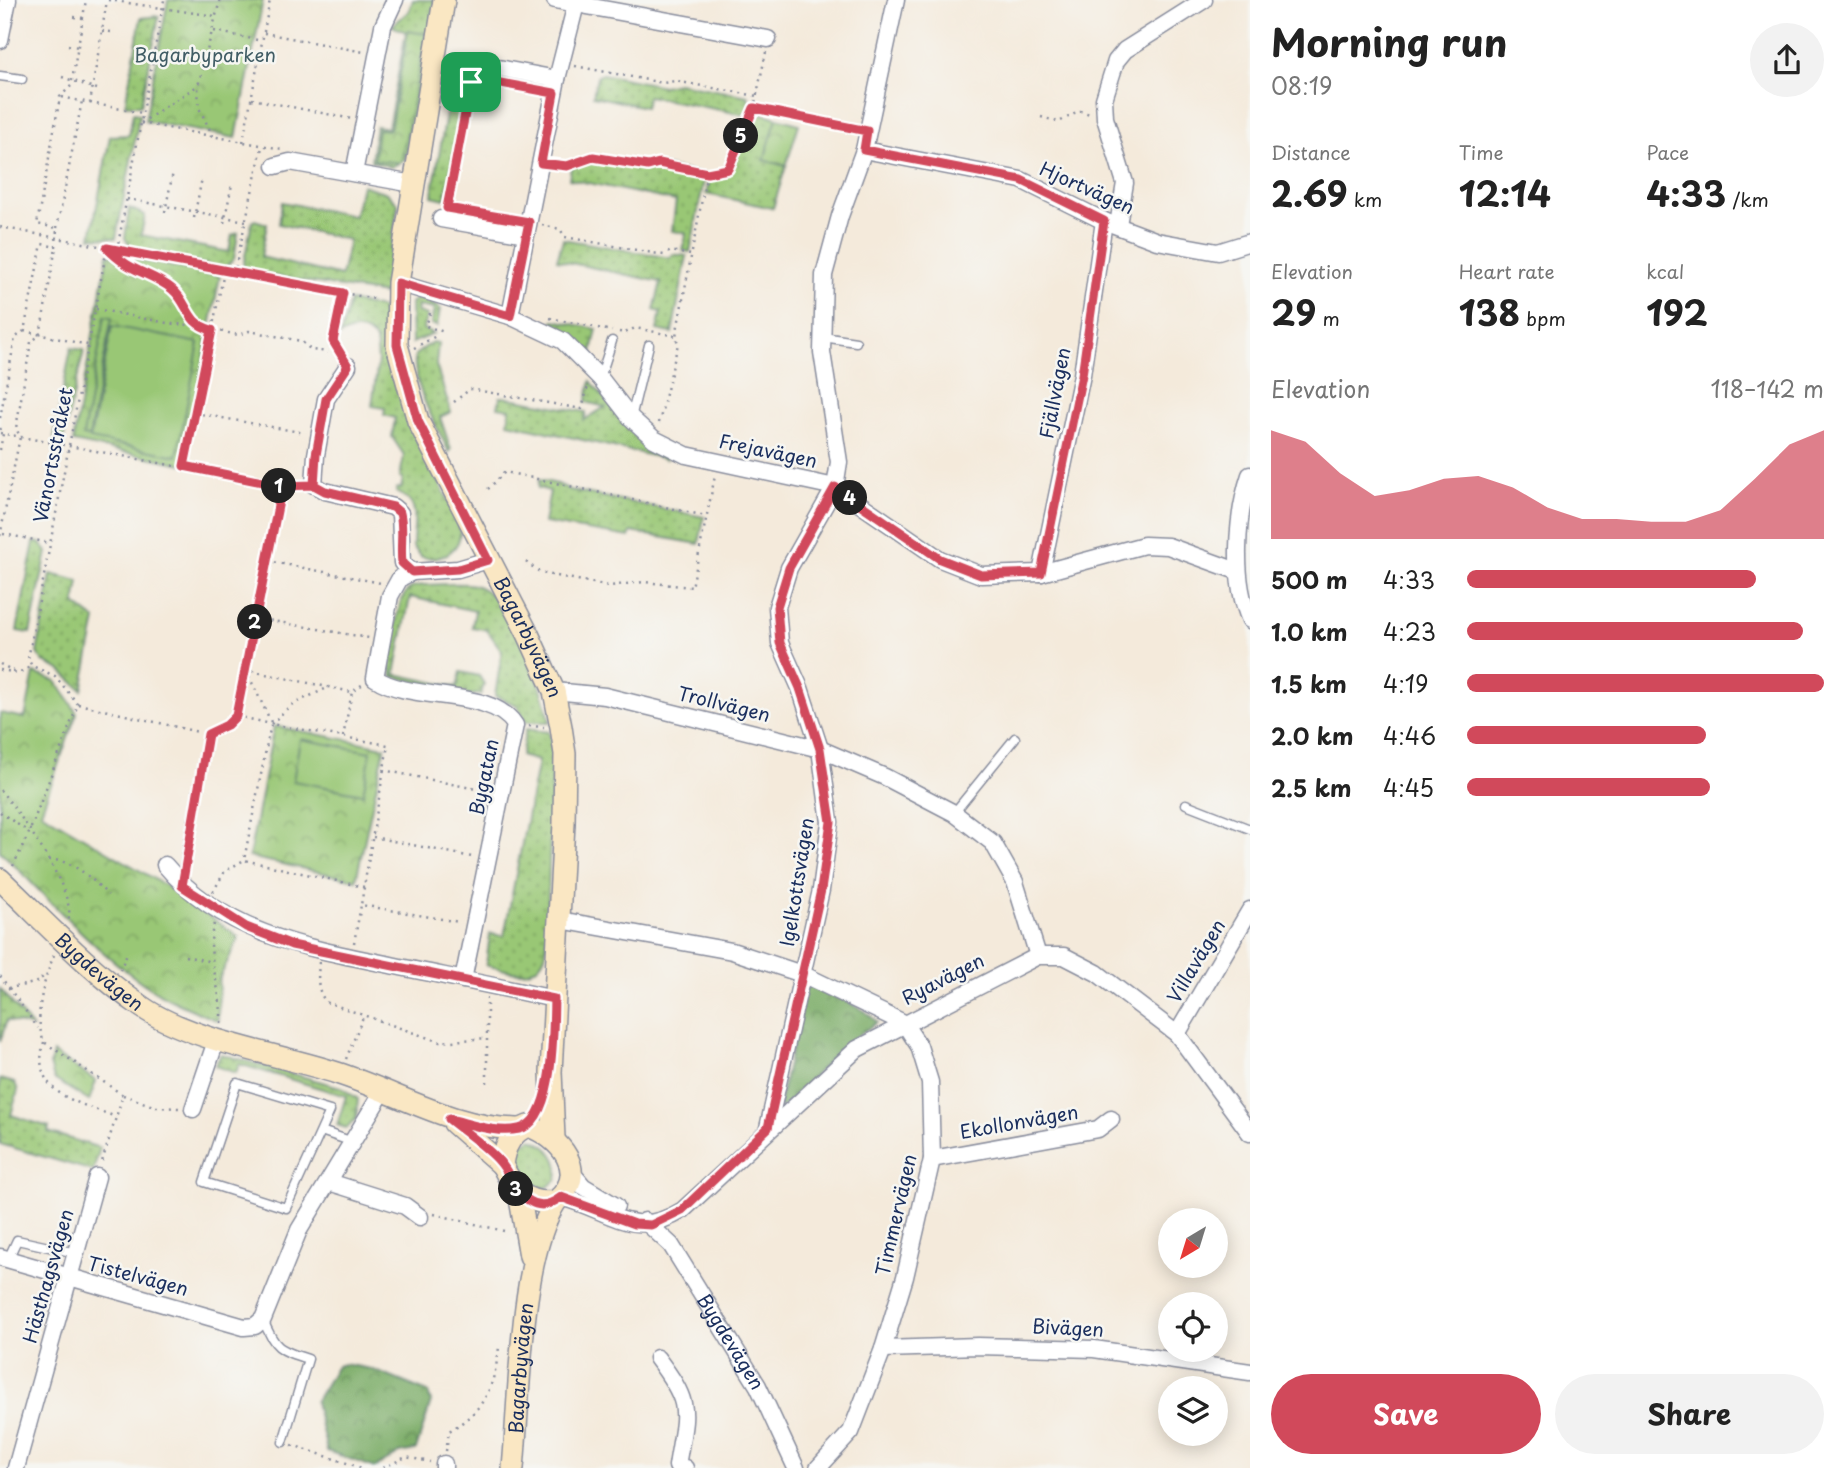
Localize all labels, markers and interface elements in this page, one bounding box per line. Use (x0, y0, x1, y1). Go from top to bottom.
text: Morning run (1271, 13, 1507, 70)
button: share (1750, 23, 1824, 97)
park label: Bagarbyparken (134, 40, 276, 68)
pin (441, 52, 501, 112)
icon: arrive (452, 63, 490, 101)
text: 08:19 (1271, 68, 1333, 103)
pin: 5 (724, 118, 758, 154)
text: 5 (734, 121, 747, 149)
text: Distance (1271, 138, 1351, 166)
text: Time (1459, 138, 1504, 166)
text: Pace (1646, 138, 1689, 166)
street label: Hjortvägen (1036, 154, 1139, 220)
text: 2.69 (1271, 166, 1348, 219)
text: 12:14 (1459, 166, 1551, 219)
text: 4:33 (1646, 166, 1726, 219)
text: km (1348, 185, 1382, 213)
text: /km (1726, 185, 1769, 213)
text: Elevation (1271, 257, 1353, 285)
text: Heart rate (1459, 257, 1555, 285)
text: kcal (1646, 257, 1684, 285)
text: 29 (1271, 285, 1316, 338)
text: 138 (1459, 285, 1520, 338)
text: 192 (1646, 285, 1708, 338)
text: m (1316, 304, 1340, 332)
text: bpm (1520, 304, 1566, 332)
street label: Fjällvägen (1031, 345, 1077, 441)
text: Elevation (1271, 371, 1370, 406)
text: 118–142 m (1710, 371, 1824, 406)
street label: Vänortsstråket (25, 385, 79, 525)
street label: Frejavägen (716, 426, 820, 474)
pin: 1 (262, 468, 296, 504)
text: 1 (274, 471, 283, 499)
pin: 4 (832, 480, 868, 516)
text: 4 (843, 483, 856, 511)
text: 500 m (1271, 562, 1348, 597)
text: 4:33 (1383, 562, 1435, 597)
street label: Bagarbyvägen (488, 571, 570, 702)
pin: 2 (238, 604, 272, 640)
text: 2 (248, 607, 261, 635)
text: 1.0 km (1271, 614, 1348, 649)
text: 4:23 (1383, 614, 1436, 649)
text: 1.5 km (1271, 666, 1347, 701)
text: 4:19 (1383, 666, 1429, 701)
street label: Trollvägen (675, 678, 773, 728)
text: 2.0 km (1271, 718, 1353, 753)
text: 4:46 (1383, 718, 1436, 753)
street label: Bygatan (461, 736, 505, 818)
text: 2.5 km (1271, 770, 1351, 805)
text: 4:45 (1383, 770, 1434, 805)
street label: Igelkottsvägen (772, 815, 820, 948)
street label: Villavägen (1159, 913, 1231, 1008)
street label: Bygdevägen (49, 925, 150, 1017)
street label: Ryavägen (896, 945, 989, 1011)
street label: Ekollonvägen (957, 1097, 1080, 1145)
street label: Timmervägen (867, 1151, 923, 1278)
pin: 3 (498, 1172, 534, 1206)
text: 3 (509, 1174, 522, 1202)
street label: Hästhagsvägen (15, 1205, 80, 1346)
north arrow (1158, 1208, 1228, 1278)
map controls (1158, 1208, 1228, 1446)
street label: Tistelvägen (85, 1248, 192, 1302)
street label: Bygdevägen (691, 1288, 772, 1395)
button: locate (1158, 1292, 1228, 1362)
street label: Bagarbyvägen (501, 1301, 539, 1435)
street label: Bivägen (1031, 1311, 1105, 1343)
button: Save (1271, 1374, 1541, 1454)
button: Share (1555, 1374, 1824, 1454)
button: layers (1158, 1376, 1228, 1446)

